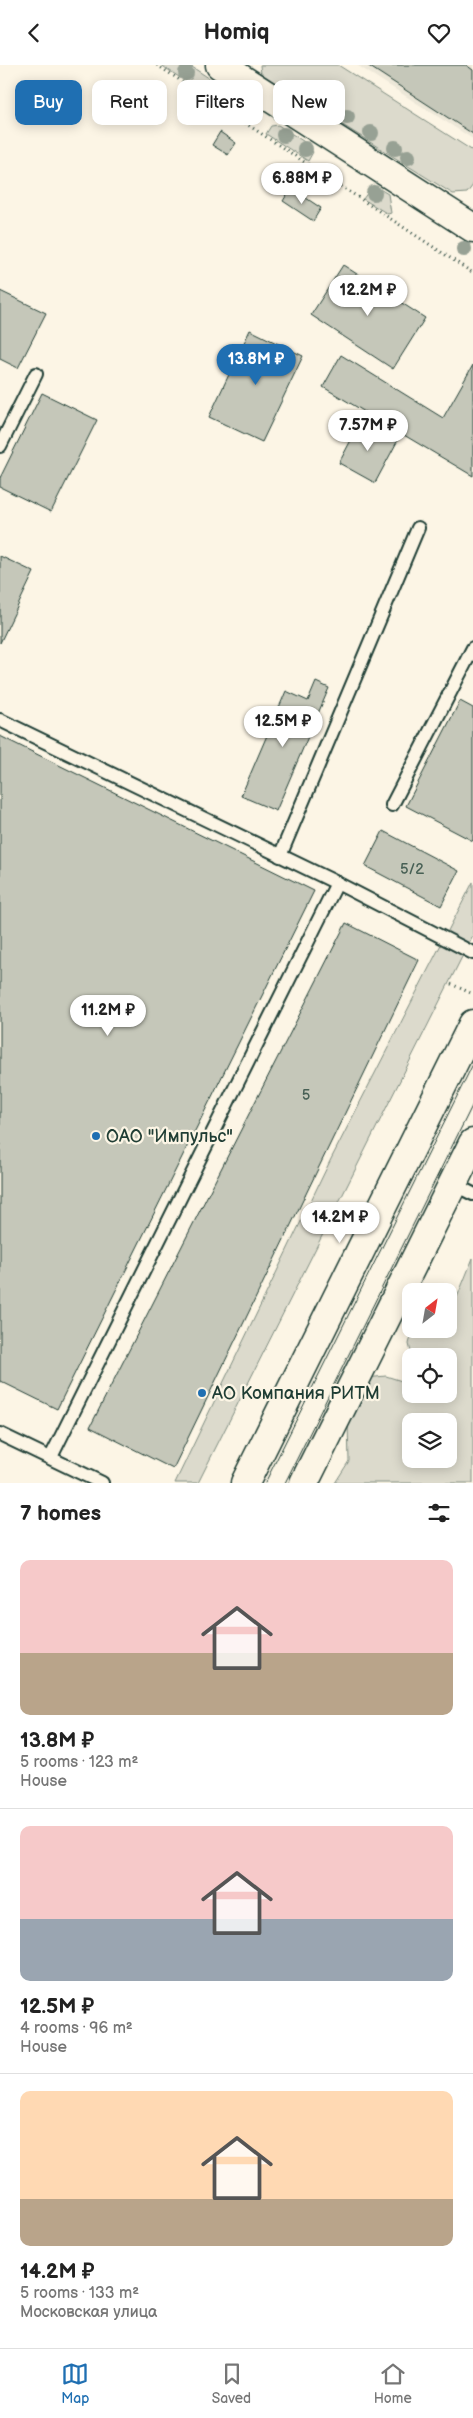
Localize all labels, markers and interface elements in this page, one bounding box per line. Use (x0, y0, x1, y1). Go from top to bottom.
icon: back (20, 19, 48, 47)
text: Homiq (204, 19, 269, 46)
icon: heart (425, 19, 453, 47)
chip: Buy (15, 80, 82, 125)
chip: Rent (92, 80, 167, 125)
chip: Filters (177, 80, 263, 125)
chip: New (273, 80, 345, 125)
pin: 6.88M ₽ (256, 163, 348, 205)
text: 6.88M ₽ (272, 169, 332, 188)
pin: 12.2M ₽ (322, 275, 414, 317)
text: 12.2M ₽ (340, 281, 396, 300)
pin: 13.8M ₽ (210, 343, 302, 386)
text: 13.8M ₽ (228, 350, 284, 369)
pin: 7.57M ₽ (322, 409, 414, 452)
text: 7.57M ₽ (339, 416, 397, 435)
pin: 12.5M ₽ (237, 705, 329, 748)
text: 12.5M ₽ (255, 712, 311, 731)
house number: 5/2 (400, 860, 424, 879)
pin: 11.2M ₽ (62, 995, 154, 1037)
text: 11.2M ₽ (81, 1001, 135, 1020)
house number: 5 (302, 1086, 310, 1105)
place label: ОАО "Импульс" (106, 1126, 233, 1147)
marker: ОАО "Импульс" (90, 1130, 102, 1142)
pin: 14.2M ₽ (294, 1201, 386, 1244)
text: 14.2M ₽ (312, 1208, 368, 1227)
north arrow (402, 1283, 458, 1337)
map controls (402, 1283, 457, 1468)
button: locate (402, 1348, 457, 1403)
place label: АО Компания РИТМ (211, 1383, 380, 1404)
marker: АО Компания РИТМ (196, 1387, 208, 1399)
button: layers (402, 1413, 457, 1468)
icon: filters (425, 1499, 453, 1527)
text: 7 homes (20, 1501, 101, 1526)
icon: home (192, 1593, 282, 1683)
text: 13.8M ₽ (20, 1728, 94, 1753)
text: 5 rooms · 123 m² (20, 1753, 138, 1772)
text: House (20, 1772, 67, 1791)
icon: home (192, 1858, 282, 1948)
text: 12.5M ₽ (20, 1994, 94, 2019)
text: 4 rooms · 96 m² (20, 2019, 133, 2038)
text: House (20, 2038, 67, 2057)
icon: home (192, 2123, 282, 2213)
text: 14.2M ₽ (20, 2259, 94, 2284)
text: 5 rooms · 133 m² (20, 2284, 139, 2303)
text: Московская улица (20, 2303, 158, 2322)
tab: Map (61, 2360, 89, 2407)
tab: Saved (212, 2360, 251, 2407)
tab: Home (374, 2360, 412, 2407)

